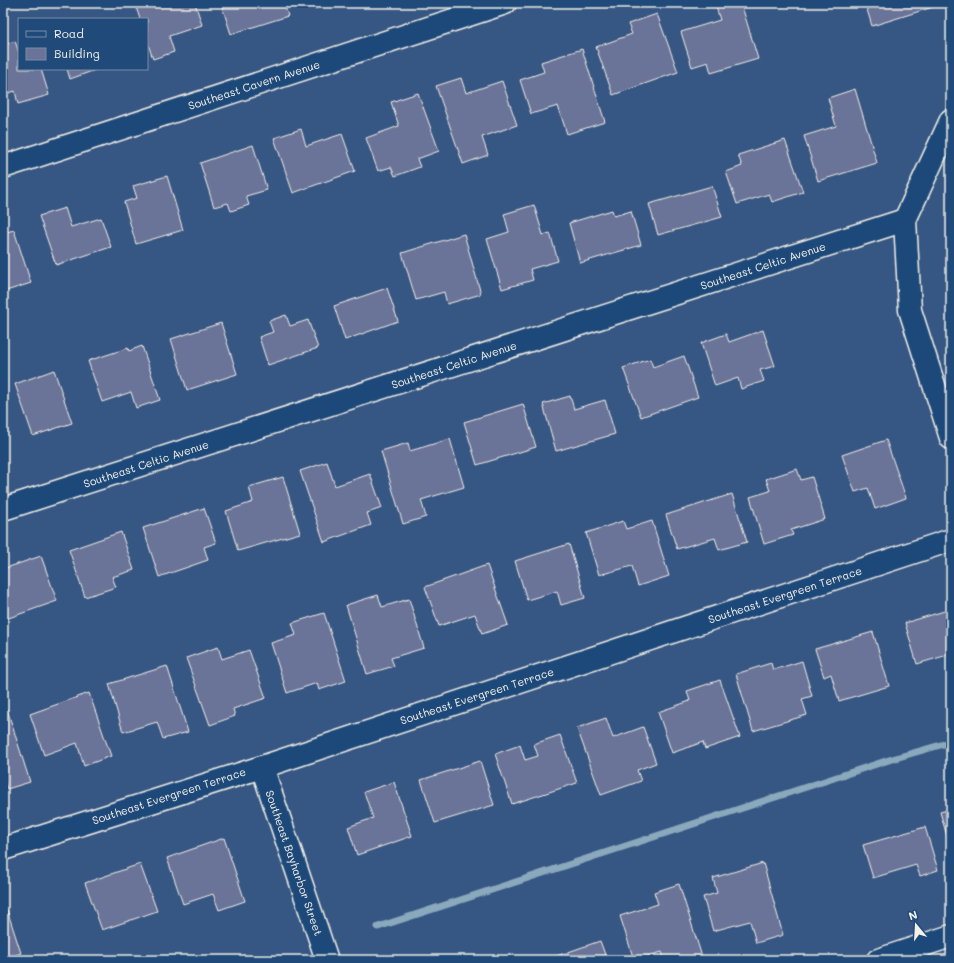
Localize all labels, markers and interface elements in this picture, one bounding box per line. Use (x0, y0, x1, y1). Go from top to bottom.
legend (18, 18, 148, 70)
text: Road (54, 25, 84, 41)
text: Building (54, 45, 100, 61)
street label: Southeast Cavern Avenue (186, 56, 322, 113)
street label: Southeast Celtic Avenue (698, 238, 828, 293)
street label: Southeast Celtic Avenue (389, 337, 519, 392)
street label: Southeast Celtic Avenue (81, 436, 211, 491)
street label: Southeast Evergreen Terrace (706, 562, 864, 627)
street label: Southeast Evergreen Terrace (398, 663, 556, 728)
street label: Southeast Evergreen Terrace (90, 763, 248, 828)
street label: Southeast Bayharbor Street (263, 788, 326, 938)
north arrow (896, 905, 936, 945)
text: N (906, 907, 919, 923)

